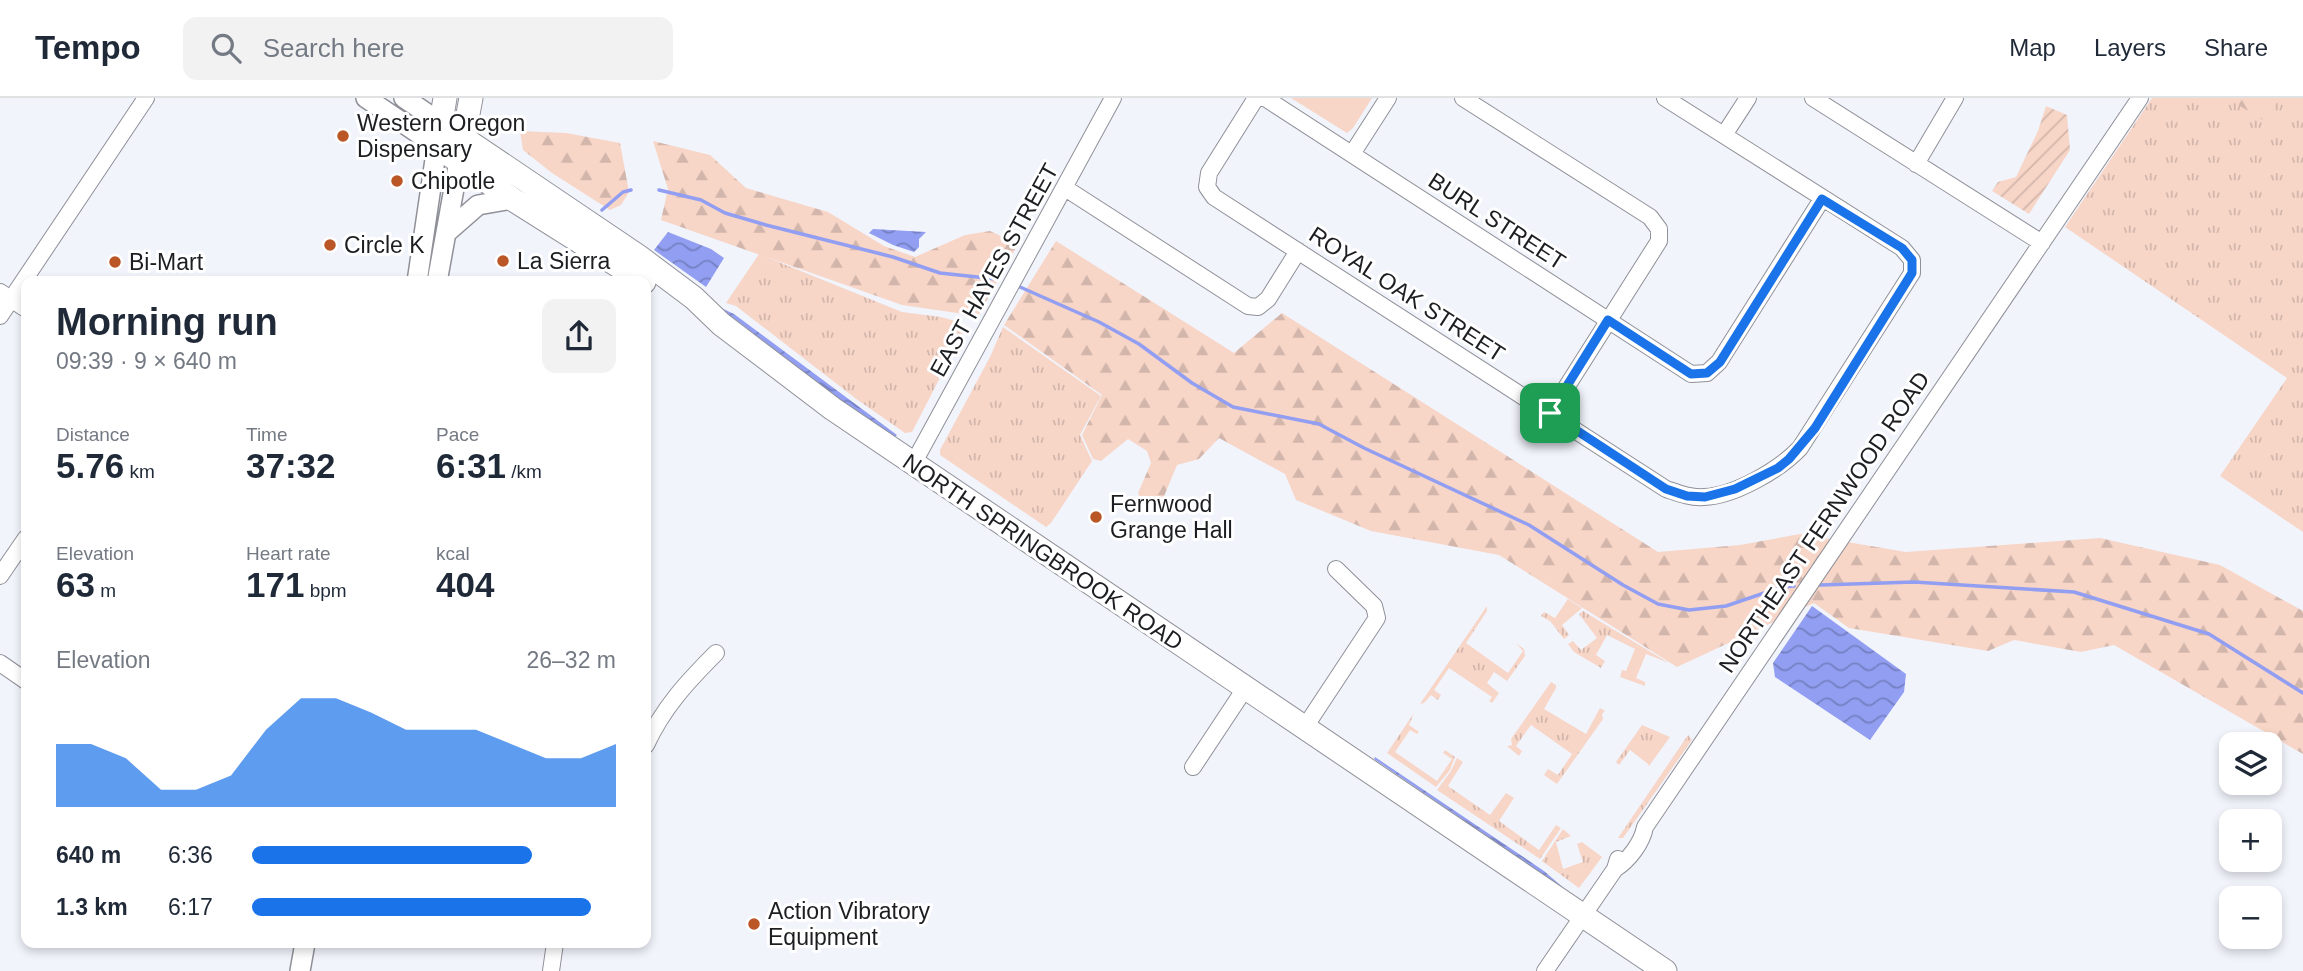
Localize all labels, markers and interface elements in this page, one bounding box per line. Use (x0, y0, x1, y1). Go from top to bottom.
search box (183, 17, 673, 80)
text: Tempo (35, 29, 141, 66)
icon: search (207, 29, 245, 67)
text: Search here (263, 33, 404, 63)
text: Map (2009, 34, 2056, 61)
text: Layers (2094, 34, 2166, 61)
text: Share (2204, 34, 2268, 61)
place label: Western Oregon Dispensary (357, 110, 525, 162)
marker: Western Oregon Dispensary (335, 128, 351, 144)
street label: EAST HAYES STREET (925, 159, 1063, 381)
street label: BURL STREET (1424, 167, 1570, 275)
place label: Chipotle (411, 168, 495, 194)
marker: Chipotle (389, 173, 405, 189)
street label: ROYAL OAK STREET (1305, 221, 1509, 367)
place label: Circle K (344, 232, 425, 258)
marker: Circle K (322, 237, 338, 253)
place label: La Sierra (517, 248, 611, 274)
place label: Bi-Mart (129, 249, 204, 275)
marker: La Sierra (495, 253, 511, 269)
marker: Bi-Mart (107, 254, 123, 270)
button: share (542, 299, 616, 373)
text: Morning run (56, 301, 278, 343)
text: 09:39 · 9 × 640 m (56, 348, 237, 374)
street label: NORTHEAST FERNWOOD ROAD (1713, 367, 1935, 677)
pin (1520, 383, 1580, 443)
icon: arrive (1531, 394, 1569, 432)
text: Distance (56, 424, 130, 445)
text: Time (246, 424, 288, 445)
text: Pace (436, 424, 479, 445)
text: 5.76 (56, 446, 124, 485)
text: 37:32 (246, 446, 336, 485)
text: 6:31 (436, 446, 506, 485)
street label: NORTH SPRINGBROOK ROAD (898, 448, 1188, 656)
text: km (124, 461, 155, 482)
text: /km (506, 461, 542, 482)
place label: Fernwood Grange Hall (1110, 491, 1233, 543)
marker: Fernwood Grange Hall (1088, 509, 1104, 525)
text: Elevation (56, 543, 134, 564)
text: Heart rate (246, 543, 330, 564)
text: kcal (436, 543, 470, 564)
text: 63 (56, 565, 95, 604)
text: 171 (246, 565, 304, 604)
text: 404 (436, 565, 494, 604)
text: m (95, 580, 116, 601)
text: bpm (304, 580, 347, 601)
text: Elevation (56, 647, 151, 673)
text: 26–32 m (526, 647, 616, 673)
map controls (2219, 732, 2282, 949)
button: layers (2219, 732, 2282, 795)
button: + (2219, 809, 2282, 872)
text: 640 m (56, 842, 121, 868)
text: 6:36 (168, 842, 213, 868)
button: − (2219, 886, 2282, 949)
text: 1.3 km (56, 894, 128, 920)
text: 6:17 (168, 894, 213, 920)
place label: Action Vibratory Equipment (768, 898, 930, 950)
marker: Action Vibratory Equipment (746, 916, 762, 932)

